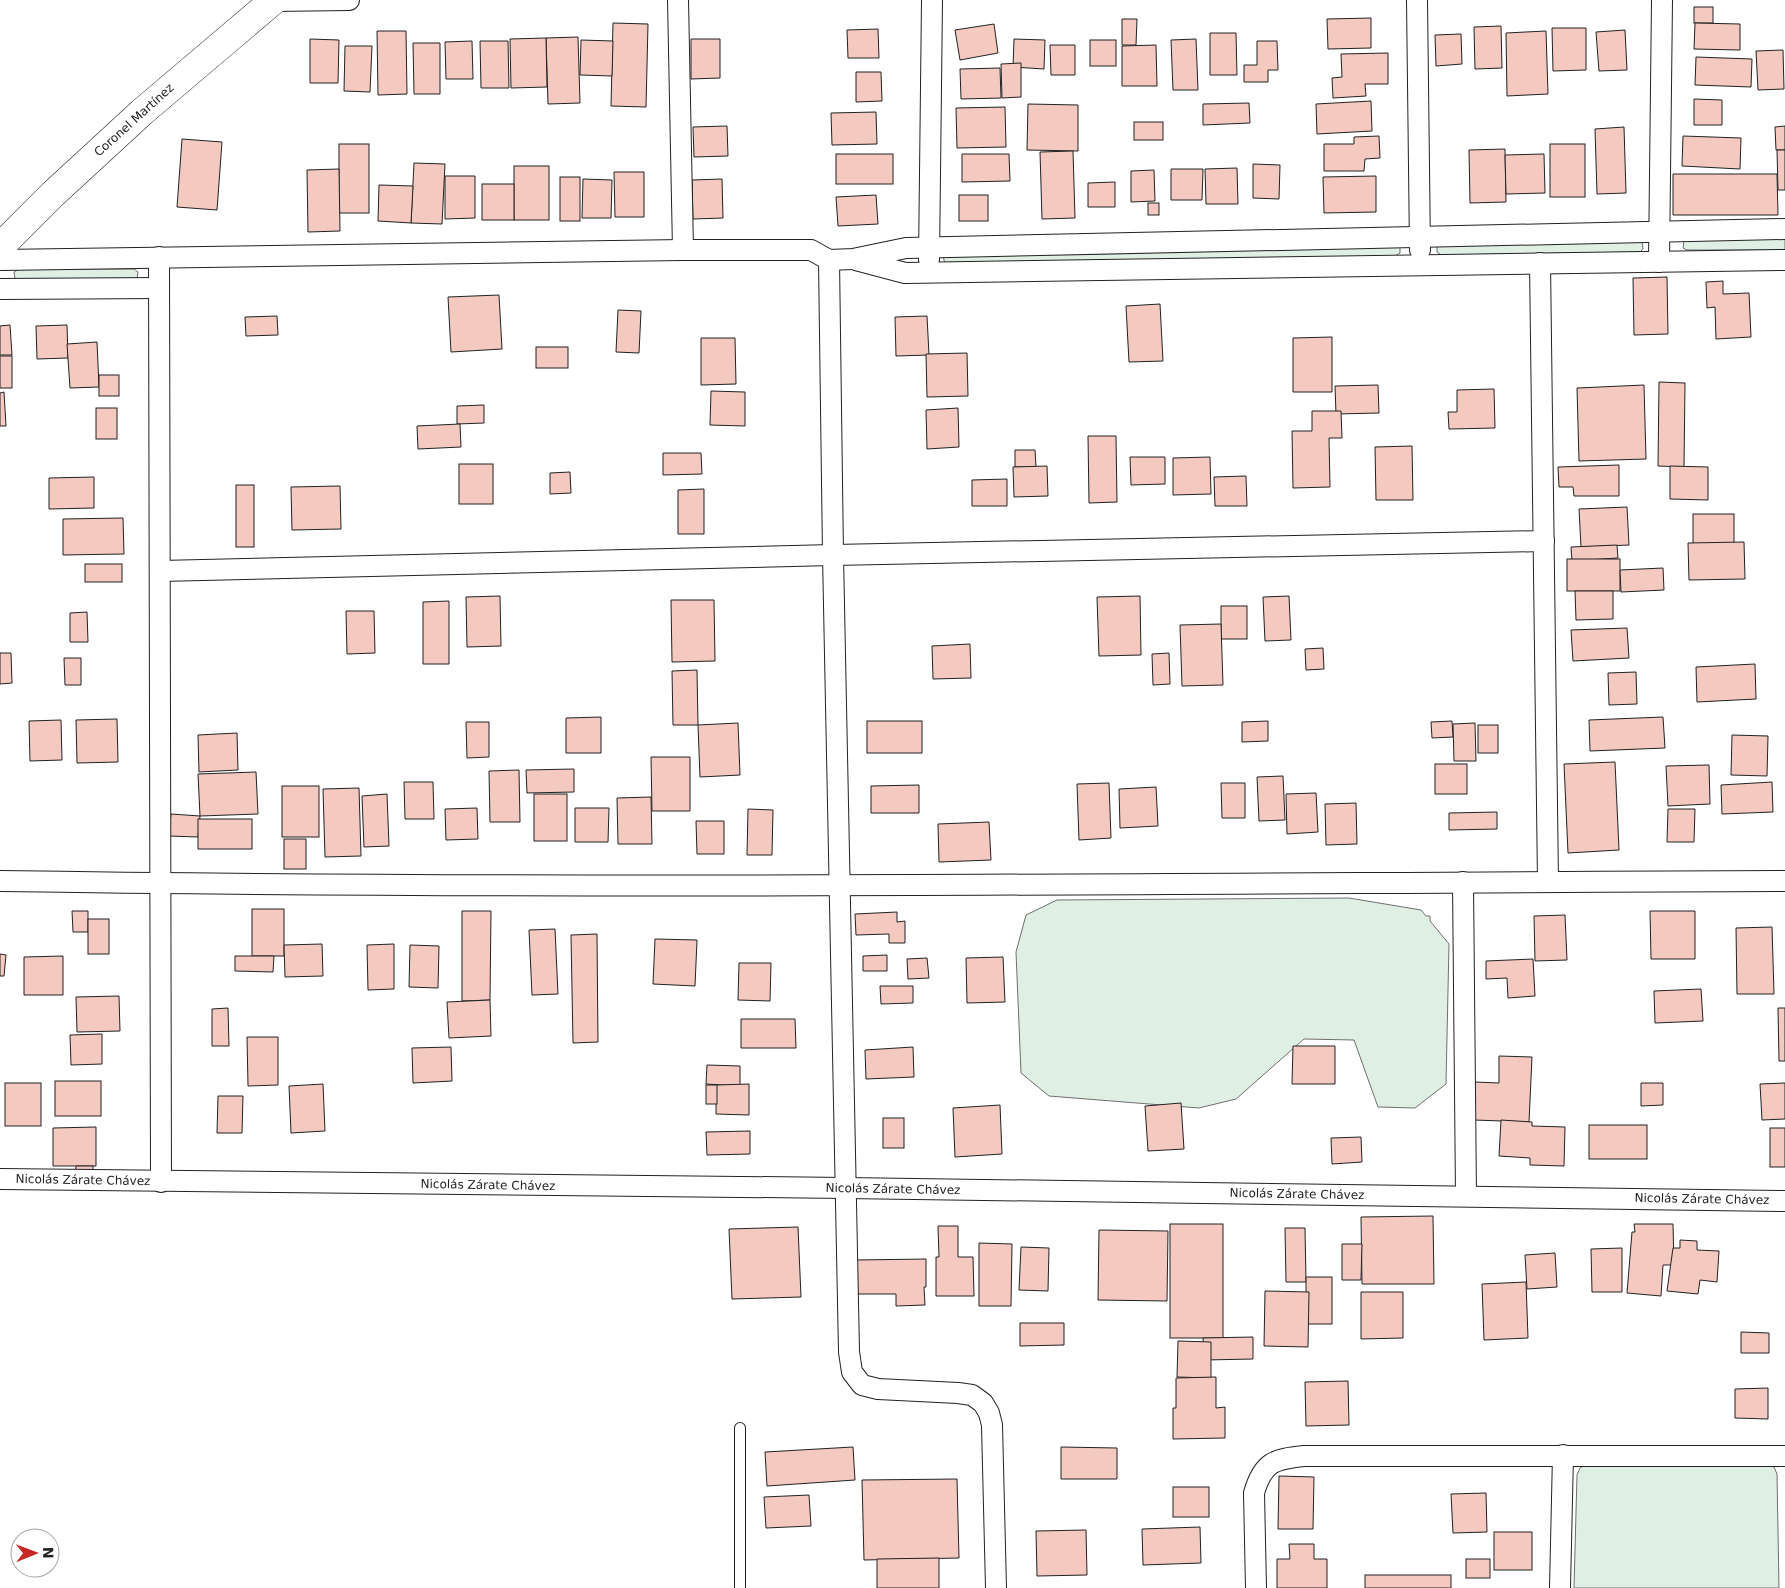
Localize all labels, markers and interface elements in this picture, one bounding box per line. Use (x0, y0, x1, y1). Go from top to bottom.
street label: Coronel Martínez (91, 81, 177, 159)
street label: Nicolás Zárate Chávez (15, 1172, 151, 1188)
street label: Nicolás Zárate Chávez (420, 1177, 556, 1193)
street label: Nicolás Zárate Chávez (825, 1181, 961, 1197)
street label: Nicolás Zárate Chávez (1229, 1186, 1365, 1202)
street label: Nicolás Zárate Chávez (1634, 1191, 1770, 1207)
north arrow (10, 1528, 60, 1578)
text: N (40, 1547, 56, 1559)

